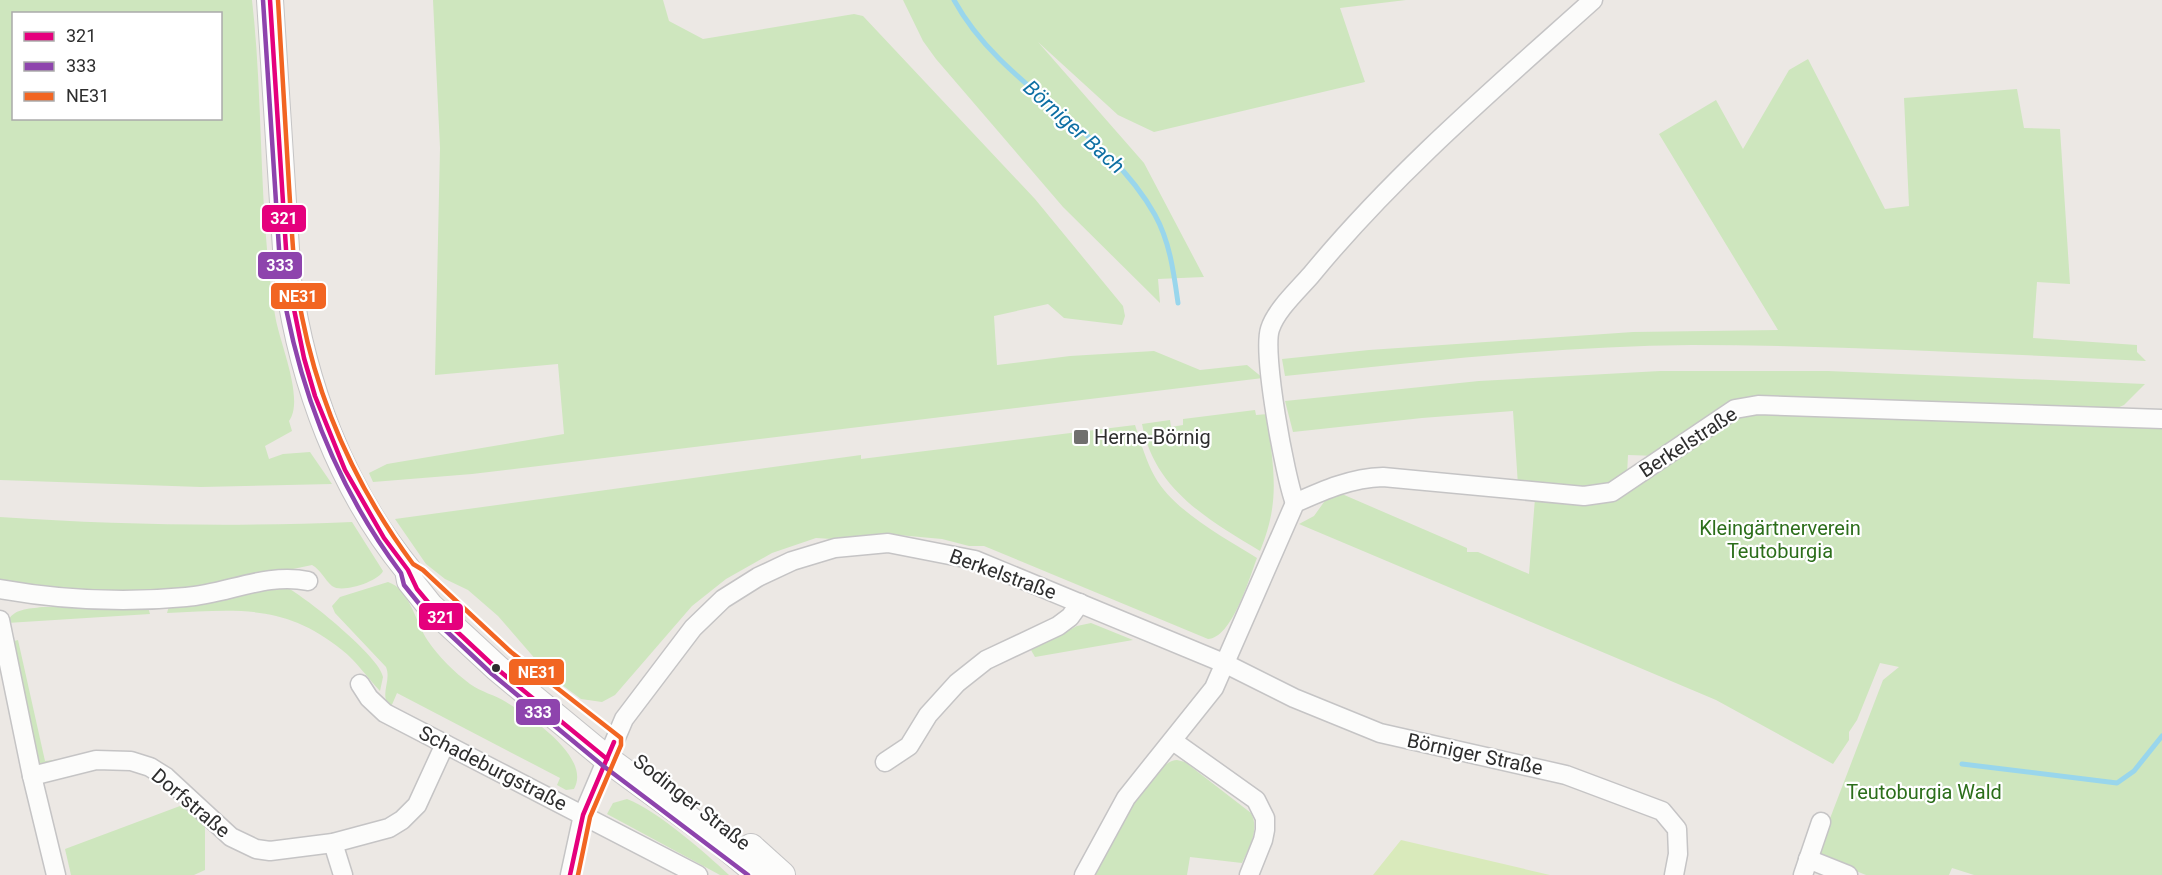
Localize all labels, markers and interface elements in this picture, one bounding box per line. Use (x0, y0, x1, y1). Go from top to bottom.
legend (12, 12, 222, 120)
text: 321 (66, 25, 96, 46)
text: 333 (66, 55, 96, 76)
water label: Börniger Bach (1019, 75, 1129, 179)
text: NE31 (66, 85, 109, 106)
line badge: 321 (261, 204, 307, 233)
text: 321 (270, 209, 298, 228)
line badge: 333 (257, 251, 303, 280)
text: 333 (266, 256, 294, 275)
line badge: NE31 (270, 282, 327, 310)
text: NE31 (279, 287, 317, 306)
street label: Berkelstraße (1635, 401, 1741, 483)
place label: Herne-Börnig (1094, 425, 1211, 449)
marker: Herne-Börnig (1072, 428, 1090, 446)
park label: Kleingärtnerverein Teutoburgia (1699, 516, 1861, 563)
street label: Berkelstraße (946, 544, 1060, 604)
line badge: 321 (418, 602, 464, 631)
text: 321 (427, 608, 455, 627)
line badge: NE31 (508, 658, 565, 686)
unlabelled marker (490, 662, 502, 674)
text: NE31 (518, 663, 556, 682)
line badge: 333 (515, 698, 561, 726)
text: 333 (524, 703, 552, 722)
street label: Schadeburgstraße (415, 720, 571, 816)
street label: Börniger Straße (1405, 728, 1545, 780)
street label: Sodinger Straße (629, 749, 755, 855)
street label: Dorfstraße (147, 763, 235, 843)
park label: Teutoburgia Wald (1846, 780, 2002, 804)

